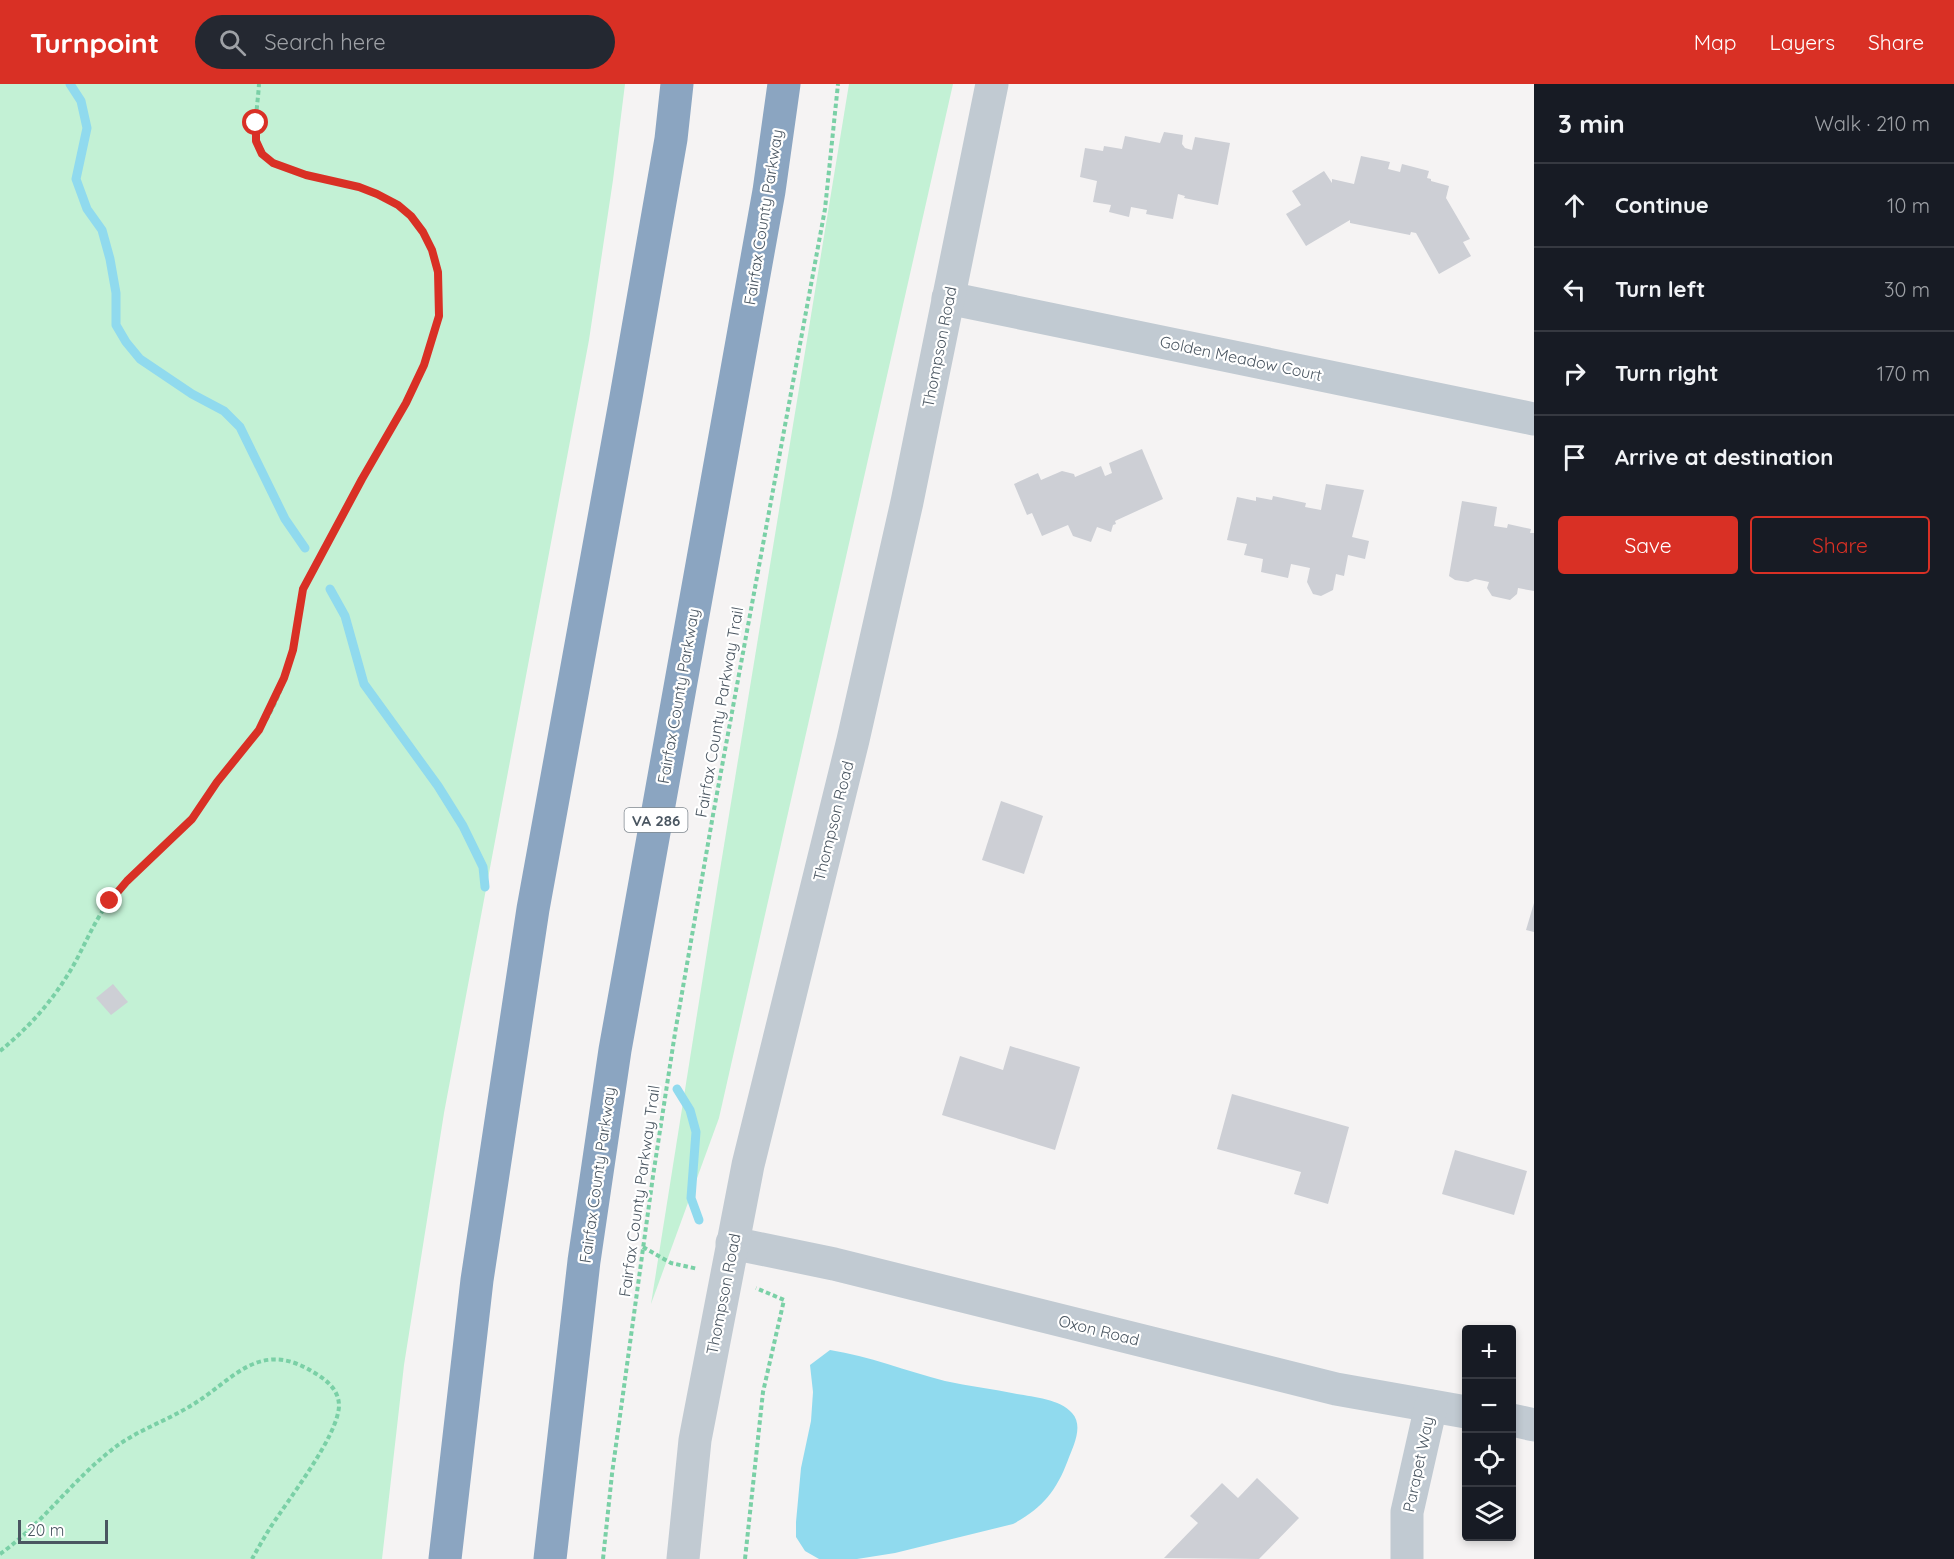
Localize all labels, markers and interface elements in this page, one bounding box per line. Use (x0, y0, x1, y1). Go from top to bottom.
search box (195, 15, 615, 69)
text: Turnpoint (30, 25, 159, 60)
icon: search (216, 26, 249, 59)
text: Search here (264, 28, 386, 56)
text: Map (1694, 29, 1737, 55)
text: Layers (1770, 29, 1835, 55)
text: Share (1868, 29, 1924, 55)
text: 3 min (1558, 107, 1625, 140)
route start (242, 109, 268, 135)
text: Walk · 210 m (1815, 111, 1930, 136)
street label: Fairfax County Parkway (739, 128, 787, 306)
icon: ahead (1558, 189, 1591, 222)
text: Continue (1615, 191, 1709, 219)
text: 10 m (1887, 193, 1930, 218)
icon: left (1558, 273, 1591, 306)
text: Turn left (1615, 275, 1705, 303)
text: 30 m (1884, 277, 1930, 302)
street label: Thompson Road (917, 285, 961, 409)
street label: Golden Meadow Court (1158, 331, 1324, 385)
icon: right (1558, 357, 1591, 390)
text: Turn right (1615, 359, 1719, 387)
text: 170 m (1877, 361, 1930, 386)
icon: arrive (1558, 441, 1591, 474)
text: Arrive at destination (1615, 443, 1833, 471)
button: Save (1558, 516, 1738, 574)
button: Share (1750, 516, 1930, 574)
street label: Fairfax County Parkway Trail (691, 605, 747, 819)
street label: Fairfax County Parkway (653, 607, 703, 785)
street label: Thompson Road (808, 759, 858, 883)
road number: VA 286 (624, 808, 688, 832)
route end (96, 887, 122, 913)
street label: Fairfax County Parkway Trail (614, 1084, 664, 1298)
street label: Fairfax County Parkway (575, 1086, 619, 1264)
street label: Thompson Road (701, 1232, 745, 1356)
street label: Oxon Road (1056, 1310, 1142, 1350)
map controls (1462, 1325, 1516, 1541)
button: + (1462, 1325, 1516, 1379)
button: − (1462, 1379, 1516, 1433)
street label: Parapet Way (1398, 1414, 1438, 1514)
button: locate (1462, 1433, 1516, 1487)
button: layers (1462, 1487, 1516, 1541)
scale bar (18, 1517, 108, 1544)
text: 20 m (27, 1520, 64, 1540)

